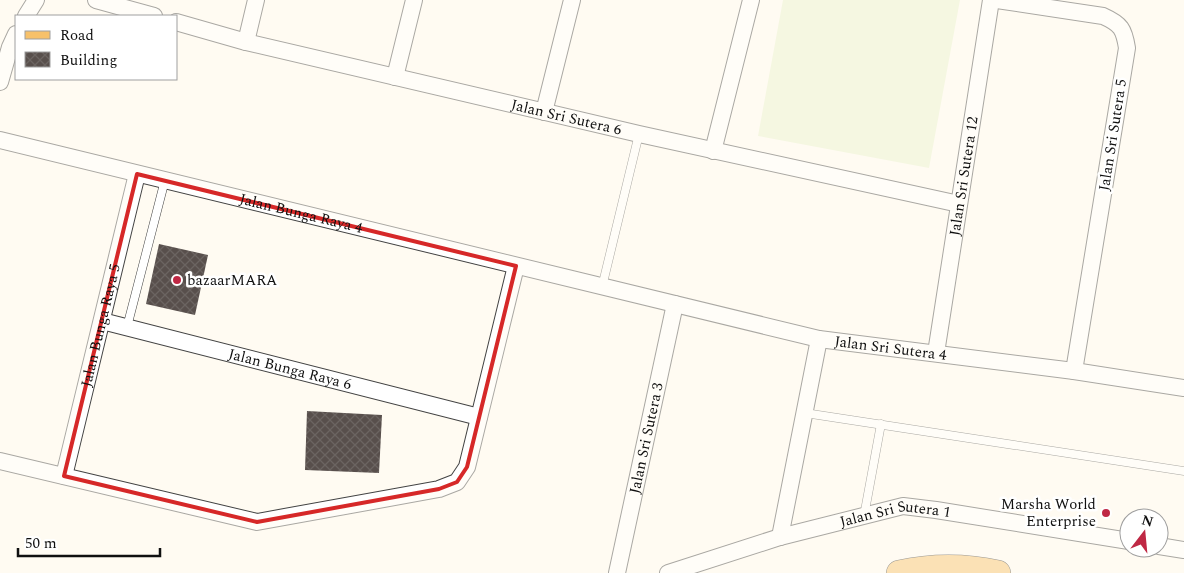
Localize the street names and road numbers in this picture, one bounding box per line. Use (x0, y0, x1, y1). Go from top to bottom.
street label: Jalan Sri Sutera 5 (1093, 77, 1133, 193)
street label: Jalan Sri Sutera 6 (509, 93, 625, 141)
street label: Jalan Sri Sutera 12 (943, 115, 984, 237)
street label: Jalan Bunga Raya 4 (237, 187, 366, 239)
street label: Jalan Bunga Raya 5 (74, 261, 126, 389)
street label: Jalan Sri Sutera 4 (833, 330, 949, 366)
street label: Jalan Bunga Raya 6 (226, 342, 354, 396)
street label: Jalan Sri Sutera 3 (623, 380, 669, 496)
street label: Jalan Sri Sutera 1 (837, 494, 952, 533)

